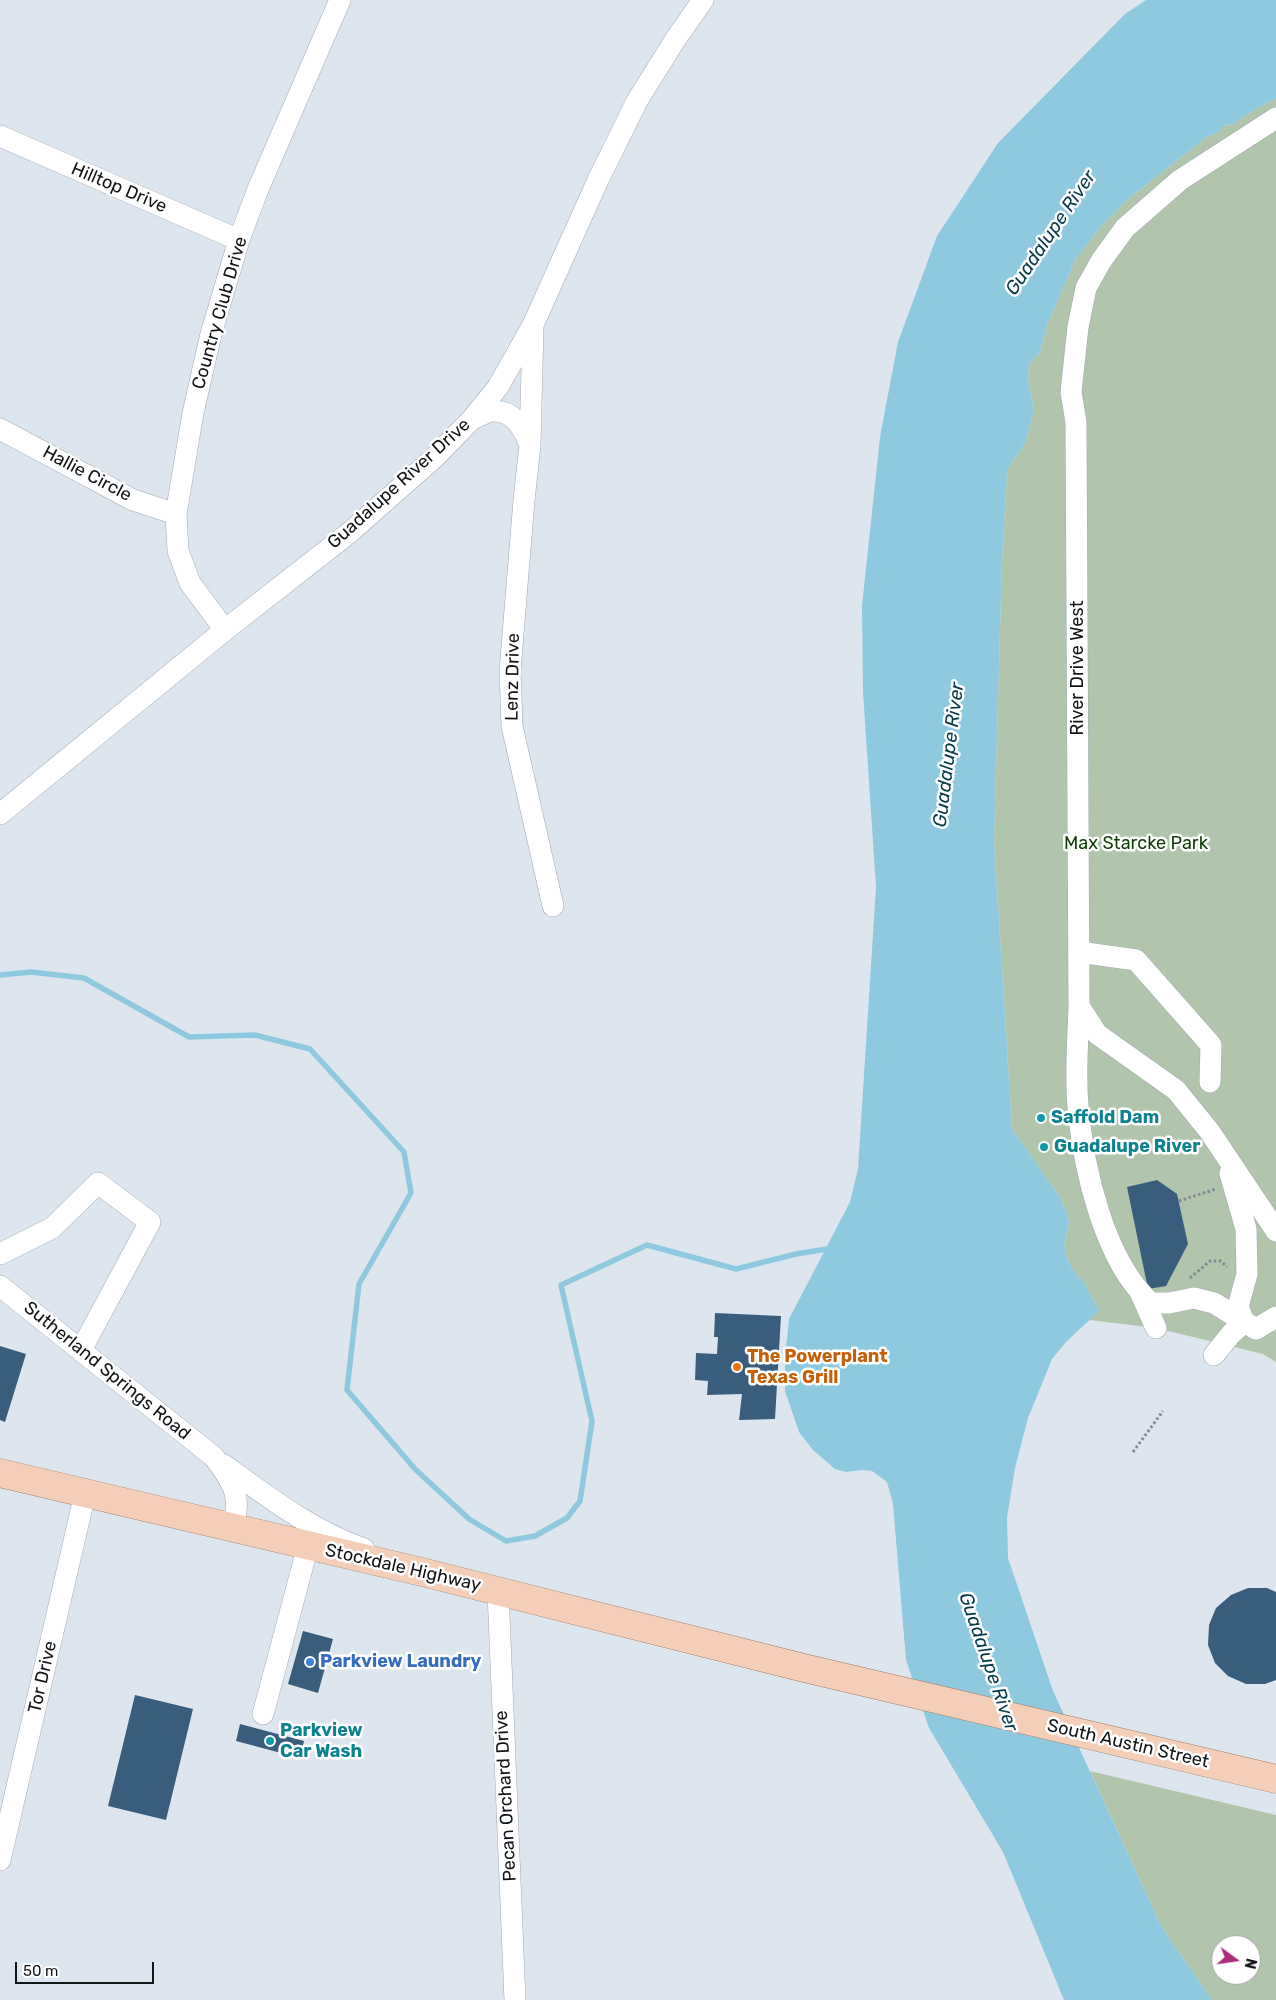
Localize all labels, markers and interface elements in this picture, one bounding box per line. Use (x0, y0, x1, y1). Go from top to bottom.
street label: Hilltop Drive (68, 158, 170, 218)
water label: Guadalupe River (1001, 166, 1101, 300)
street label: Country Club Drive (188, 234, 252, 392)
street label: Guadalupe River Drive (323, 414, 475, 554)
street label: Hallie Circle (39, 442, 135, 506)
street label: River Drive West (1067, 600, 1089, 736)
street label: Lenz Drive (501, 633, 525, 721)
water label: Guadalupe River (929, 681, 969, 829)
park label: Max Starcke Park (1064, 833, 1208, 855)
place label: Saffold Dam (1051, 1107, 1159, 1129)
marker: Saffold Dam (1035, 1112, 1047, 1124)
place label: Guadalupe River (1054, 1136, 1200, 1158)
marker: Guadalupe River (1038, 1141, 1050, 1153)
street label: Sutherland Springs Road (19, 1297, 195, 1445)
place label: The Powerplant Texas Grill (747, 1346, 888, 1388)
marker: The Powerplant Texas Grill (731, 1361, 743, 1373)
street label: Stockdale Highway (323, 1540, 483, 1596)
water label: Guadalupe River (954, 1589, 1022, 1735)
street label: Tor Drive (24, 1639, 62, 1715)
place label: Parkview Laundry (320, 1651, 481, 1673)
marker: Parkview Laundry (304, 1656, 316, 1668)
street label: Pecan Orchard Drive (491, 1710, 521, 1882)
street label: South Austin Street (1045, 1715, 1211, 1773)
place label: Parkview Car Wash (280, 1720, 363, 1762)
marker: Parkview Car Wash (264, 1735, 276, 1747)
north arrow (1211, 1935, 1261, 1985)
scale bar (18, 1952, 156, 1984)
text: N (1241, 1957, 1260, 1970)
text: 50 m (23, 1962, 58, 1980)

